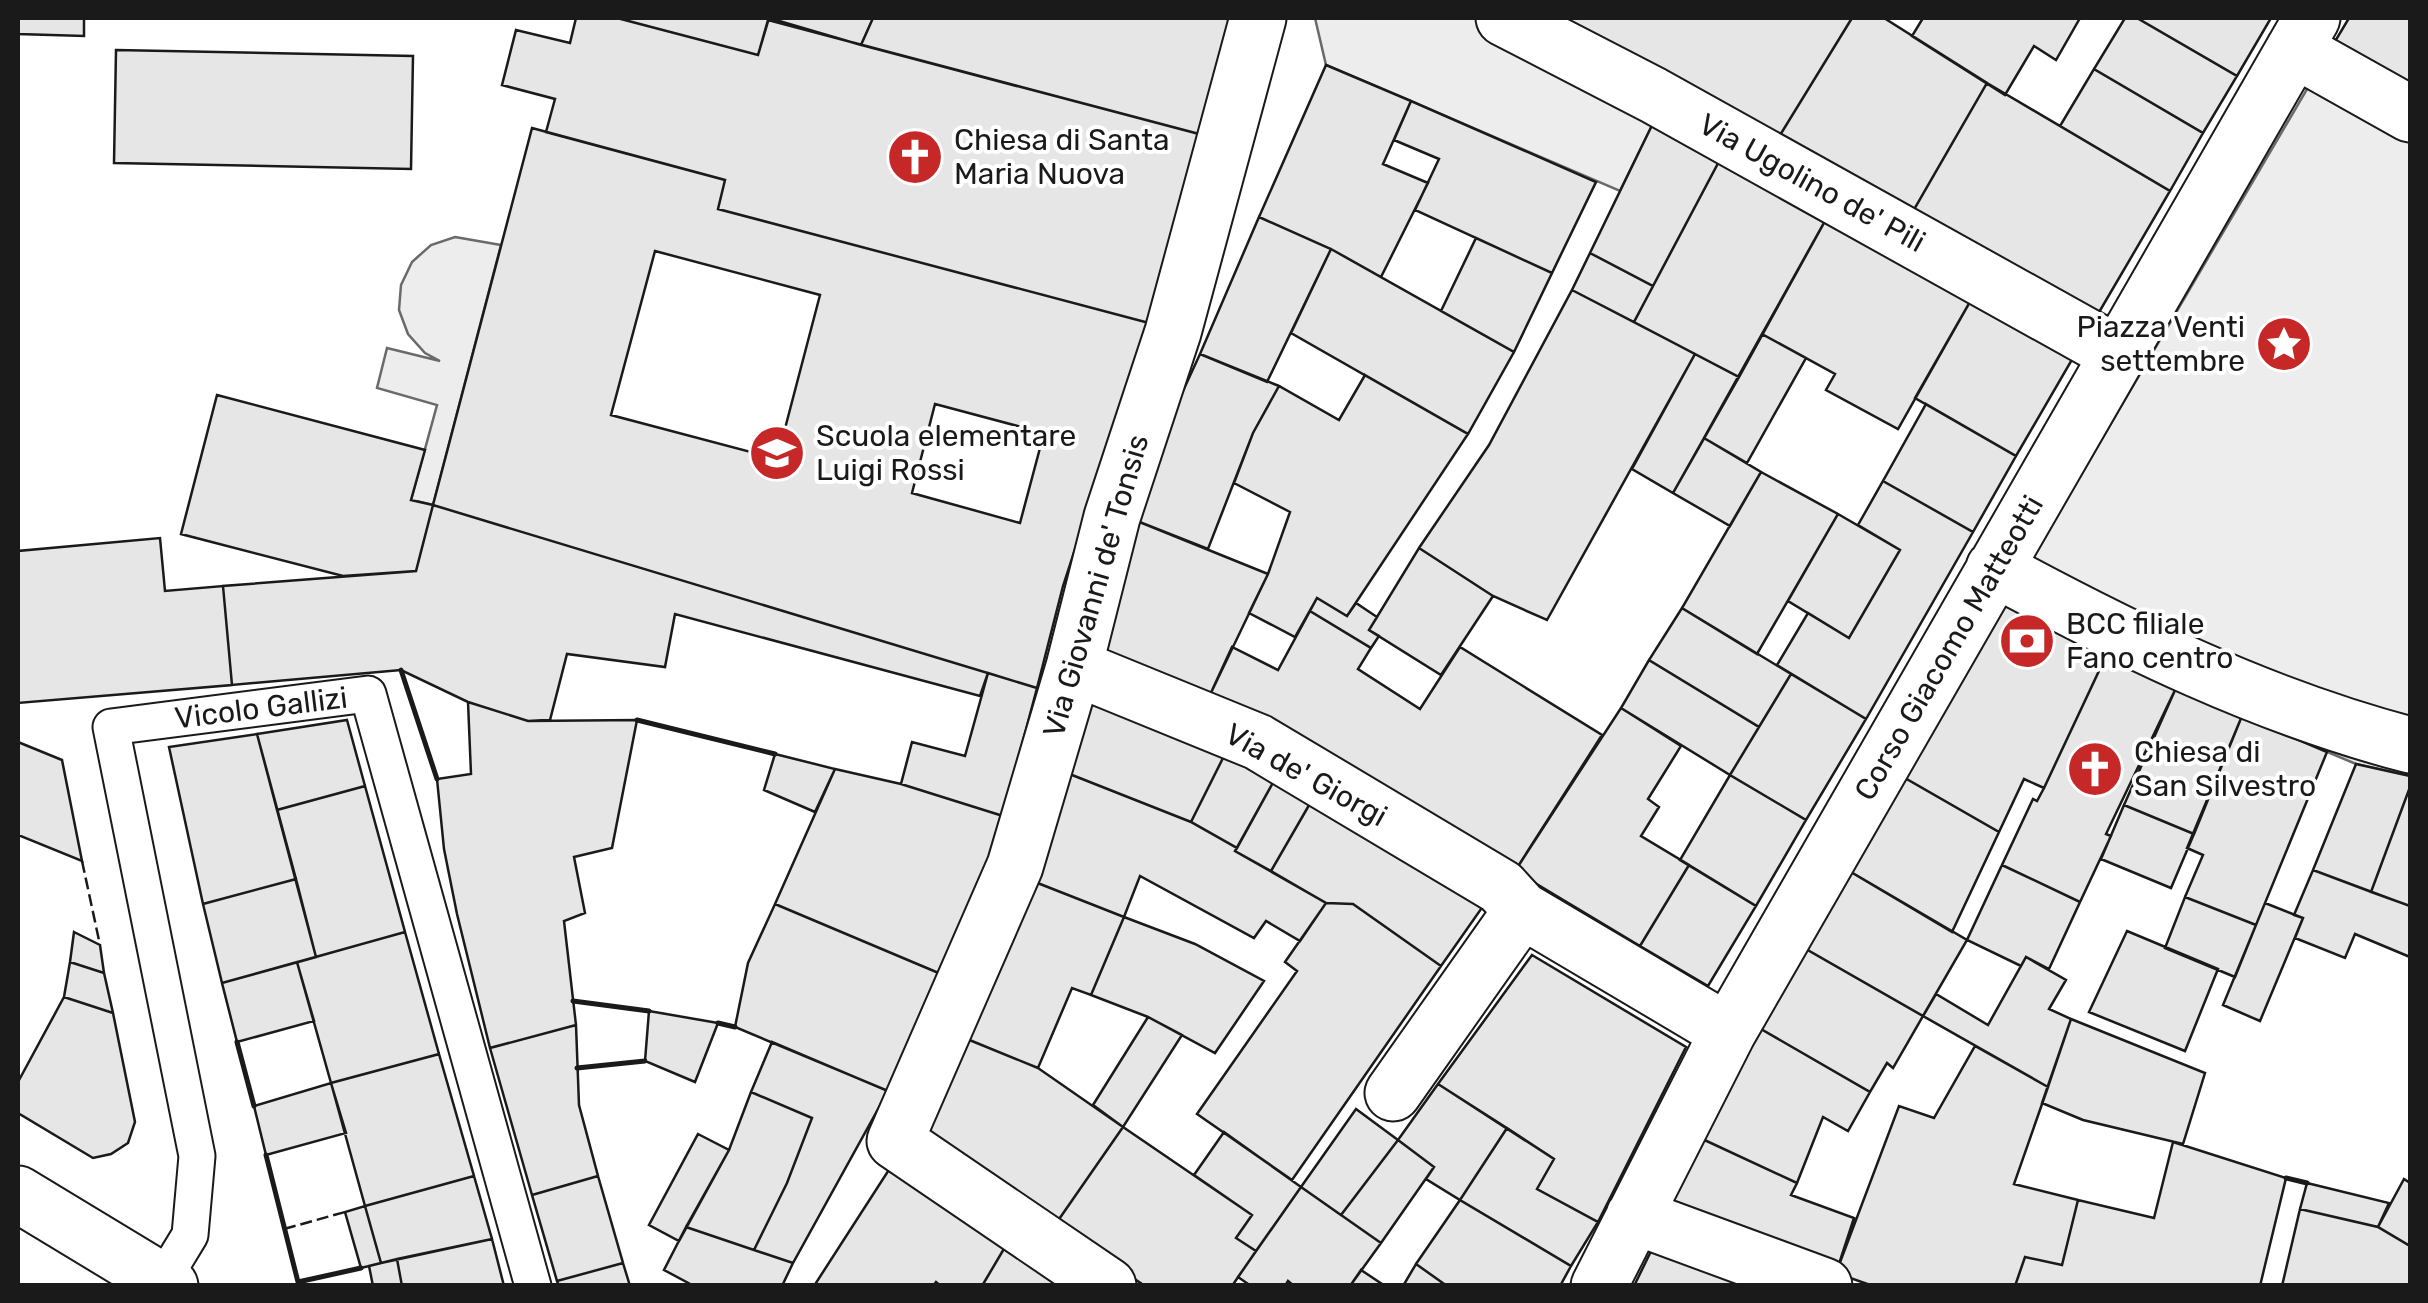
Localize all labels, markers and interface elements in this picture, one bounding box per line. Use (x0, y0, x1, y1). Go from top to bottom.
street label: Via Ugolino de' Pili (1693, 106, 1931, 260)
place label: Chiesa di Santa Maria Nuova (954, 122, 1169, 192)
church icon: Chiesa di Santa Maria Nuova (885, 127, 945, 187)
place label: Piazza Venti settembre (2076, 309, 2245, 379)
place icon: Piazza Venti settembre (2254, 314, 2314, 374)
place label: Scuola elementare Luigi Rossi (816, 418, 1076, 488)
school or university icon: Scuola elementare Luigi Rossi (747, 423, 807, 483)
street label: Via Giovanni de' Tonsis (1036, 430, 1156, 742)
street label: Corso Giacomo Matteotti (1847, 489, 2051, 807)
place label: BCC filiale Fano centro (2066, 606, 2233, 676)
bank icon: BCC filiale Fano centro (1997, 611, 2057, 671)
street label: Vicolo Gallizi (173, 680, 349, 736)
street label: Via de' Giorgi (1219, 716, 1393, 834)
place label: Chiesa di San Silvestro (2134, 734, 2316, 804)
church icon: Chiesa di San Silvestro (2065, 739, 2125, 799)

